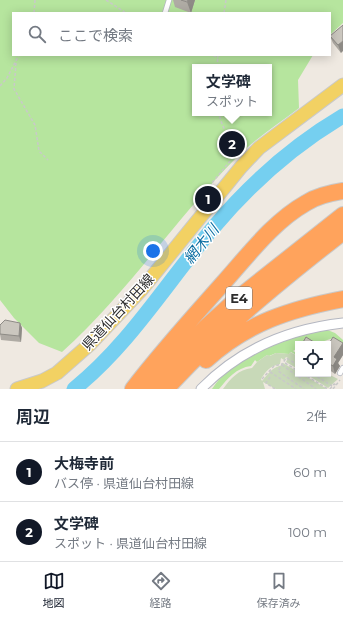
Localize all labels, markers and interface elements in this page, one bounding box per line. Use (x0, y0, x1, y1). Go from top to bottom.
search box (12, 12, 331, 56)
icon: search (26, 23, 48, 45)
text: ここで検索 (58, 26, 133, 45)
popup (192, 64, 272, 116)
text: 文学碑 (206, 72, 251, 91)
text: スポット (206, 93, 258, 109)
pin: 2 (219, 129, 245, 159)
pin: 1 (195, 184, 221, 214)
water label: 網木川 (179, 219, 224, 267)
your location (143, 241, 163, 261)
street label: 県道仙台村田線 (78, 270, 158, 354)
road number: E4 (226, 287, 252, 309)
map controls (295, 341, 331, 377)
button: locate (295, 341, 331, 377)
text: 周辺 (16, 407, 50, 427)
text: 2件 (307, 408, 327, 424)
text: 大梅寺前 (54, 454, 114, 473)
text: 1 (26, 464, 32, 480)
text: 60 m (293, 464, 327, 480)
text: バス停 · 県道仙台村田線 (54, 475, 194, 491)
text: 文学碑 (54, 514, 99, 533)
text: 2 (25, 524, 33, 540)
text: 100 m (288, 524, 327, 540)
text: スポット · 県道仙台村田線 (54, 535, 207, 551)
tab: 地図 (43, 570, 65, 610)
tab: 経路 (150, 570, 172, 610)
tab: 保存済み (257, 570, 301, 610)

